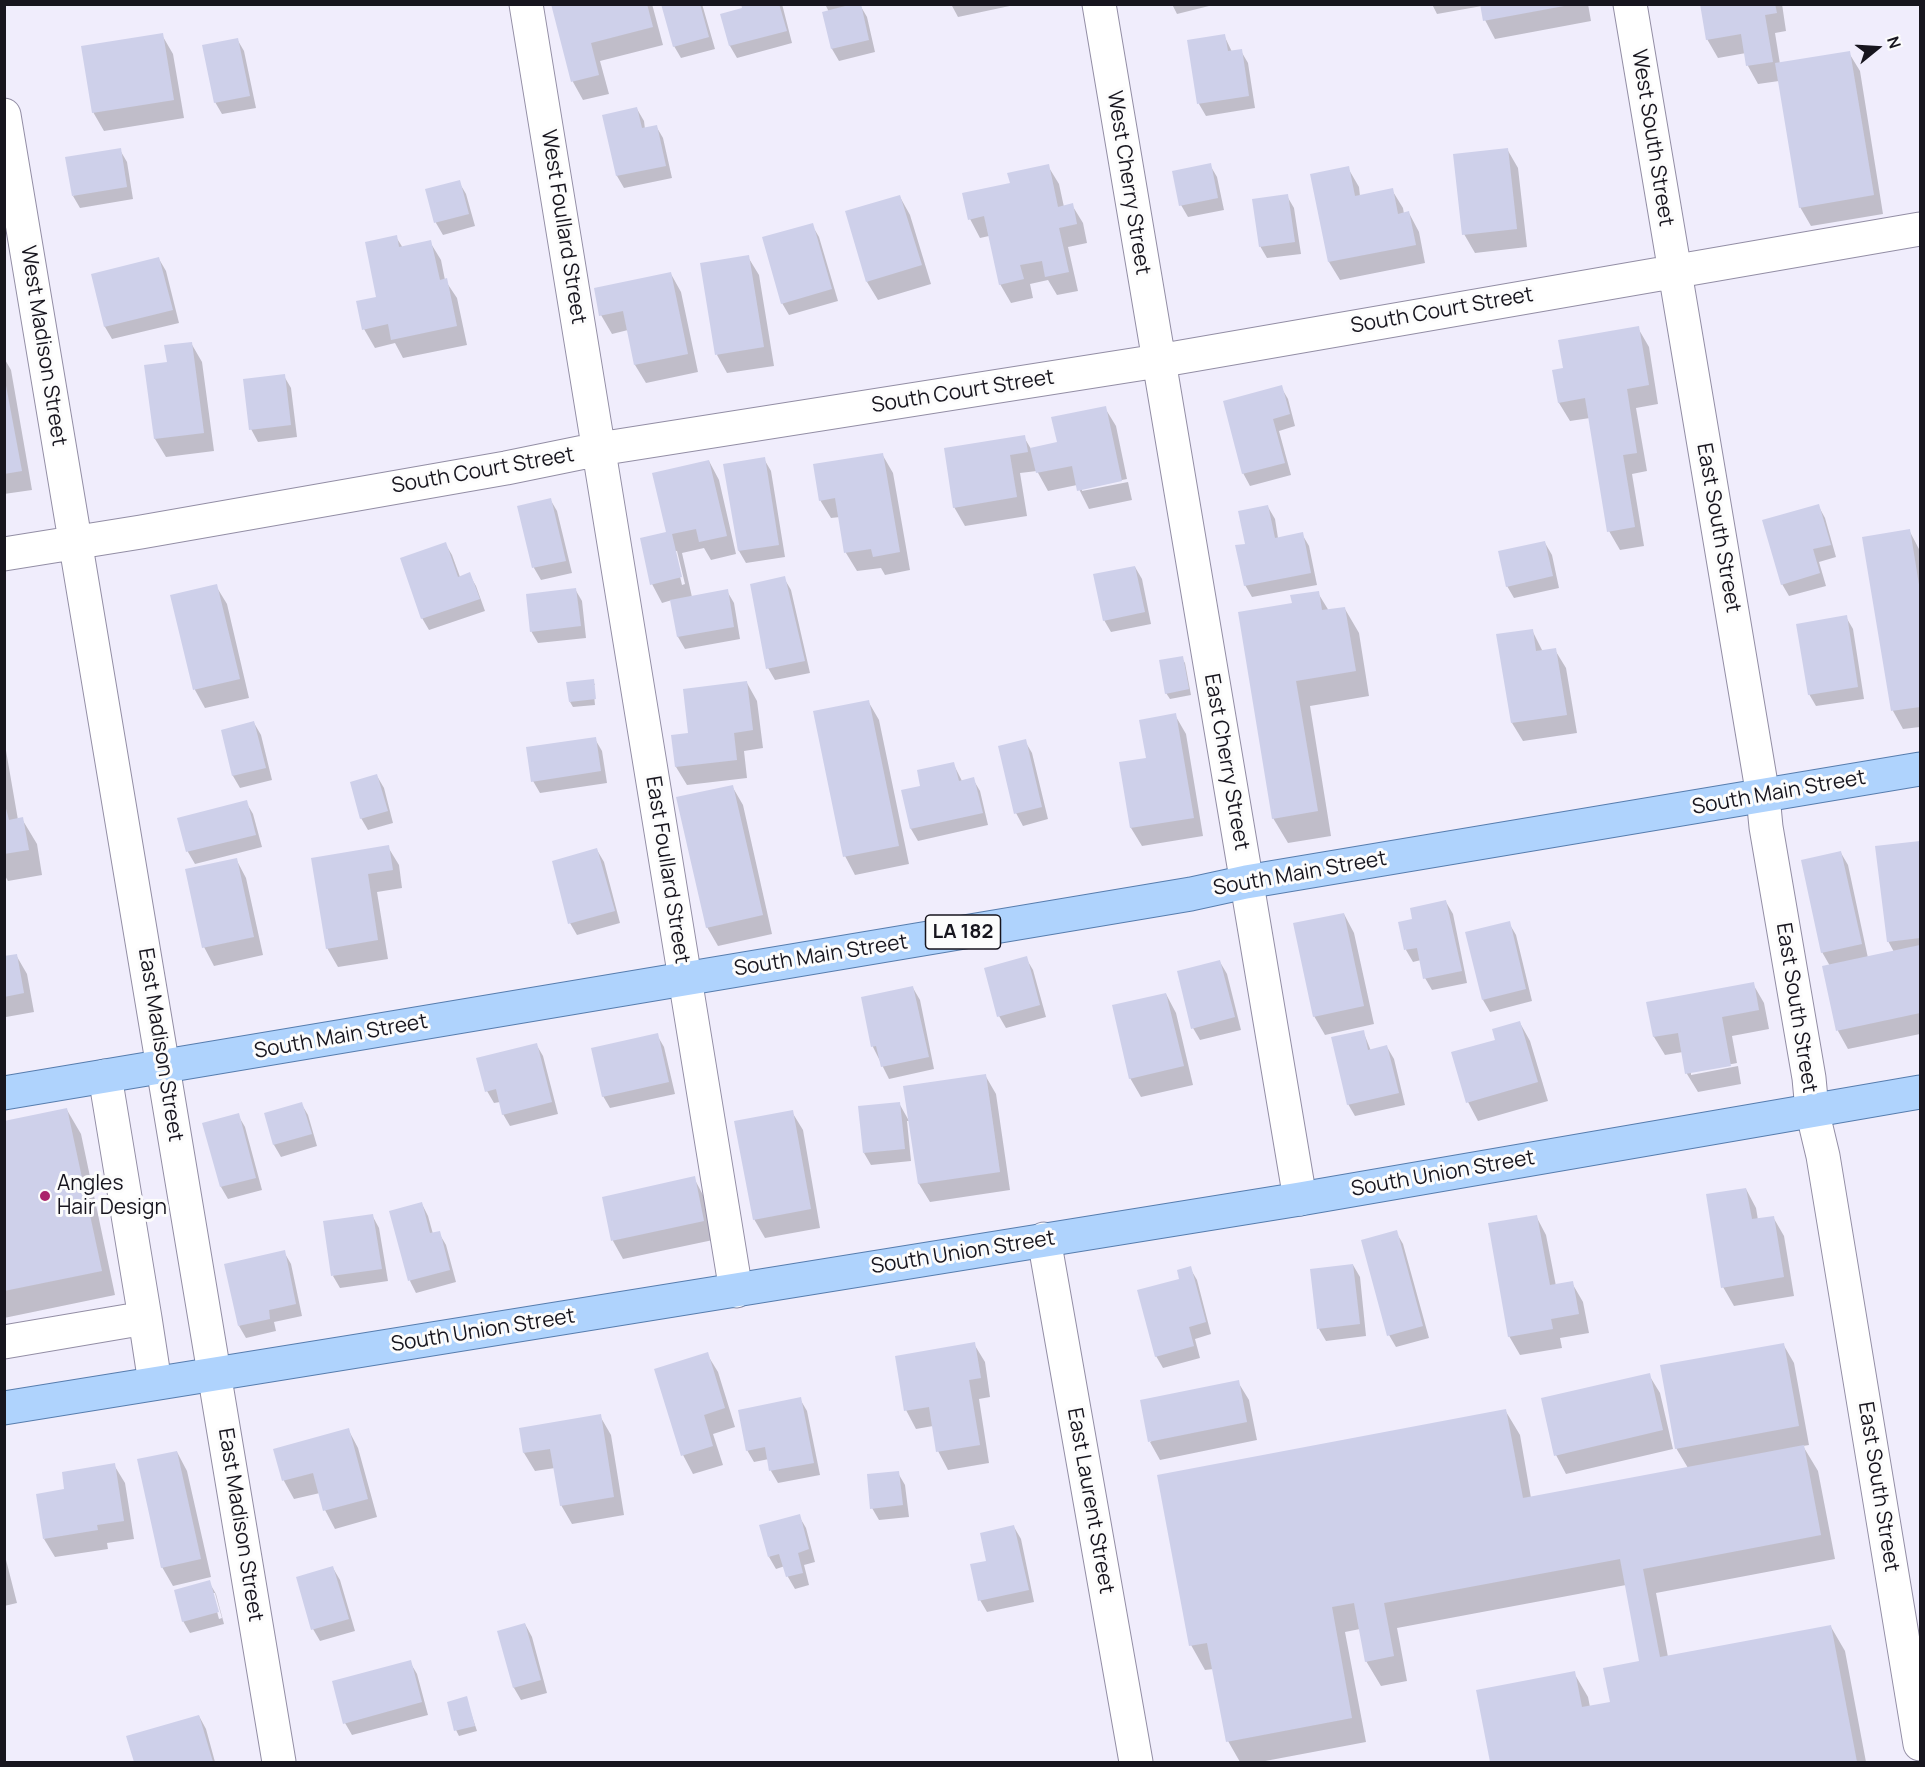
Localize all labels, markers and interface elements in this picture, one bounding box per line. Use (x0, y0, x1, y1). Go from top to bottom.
north arrow (1847, 18, 1907, 78)
text: N (1882, 34, 1906, 51)
street label: West South Street (1626, 48, 1678, 228)
street label: West Cherry Street (1101, 89, 1155, 277)
street label: West Foullard Street (535, 128, 591, 326)
street label: West Madison Street (15, 244, 71, 448)
street label: South Court Street (1349, 283, 1535, 339)
street label: South Court Street (870, 365, 1056, 419)
street label: East South Street (1691, 441, 1745, 615)
street label: South Court Street (390, 443, 576, 499)
street label: East Cherry Street (1198, 672, 1254, 852)
street label: South Main Street (1690, 765, 1868, 821)
street label: East Foullard Street (640, 774, 694, 966)
street label: South Main Street (1211, 846, 1389, 902)
road number: LA 182 (926, 915, 1000, 949)
street label: East South Street (1770, 921, 1822, 1095)
street label: South Main Street (732, 930, 910, 982)
street label: East Madison Street (132, 946, 188, 1144)
street label: South Main Street (252, 1009, 430, 1065)
street label: South Union Street (1349, 1145, 1537, 1203)
place label: Angles Hair Design (57, 1171, 167, 1221)
marker: Angles Hair Design (38, 1189, 52, 1203)
street label: South Union Street (869, 1226, 1057, 1280)
street label: South Union Street (389, 1304, 577, 1358)
street label: East South Street (1852, 1400, 1904, 1574)
street label: East Laurent Street (1061, 1406, 1119, 1596)
street label: East Madison Street (212, 1426, 268, 1624)

